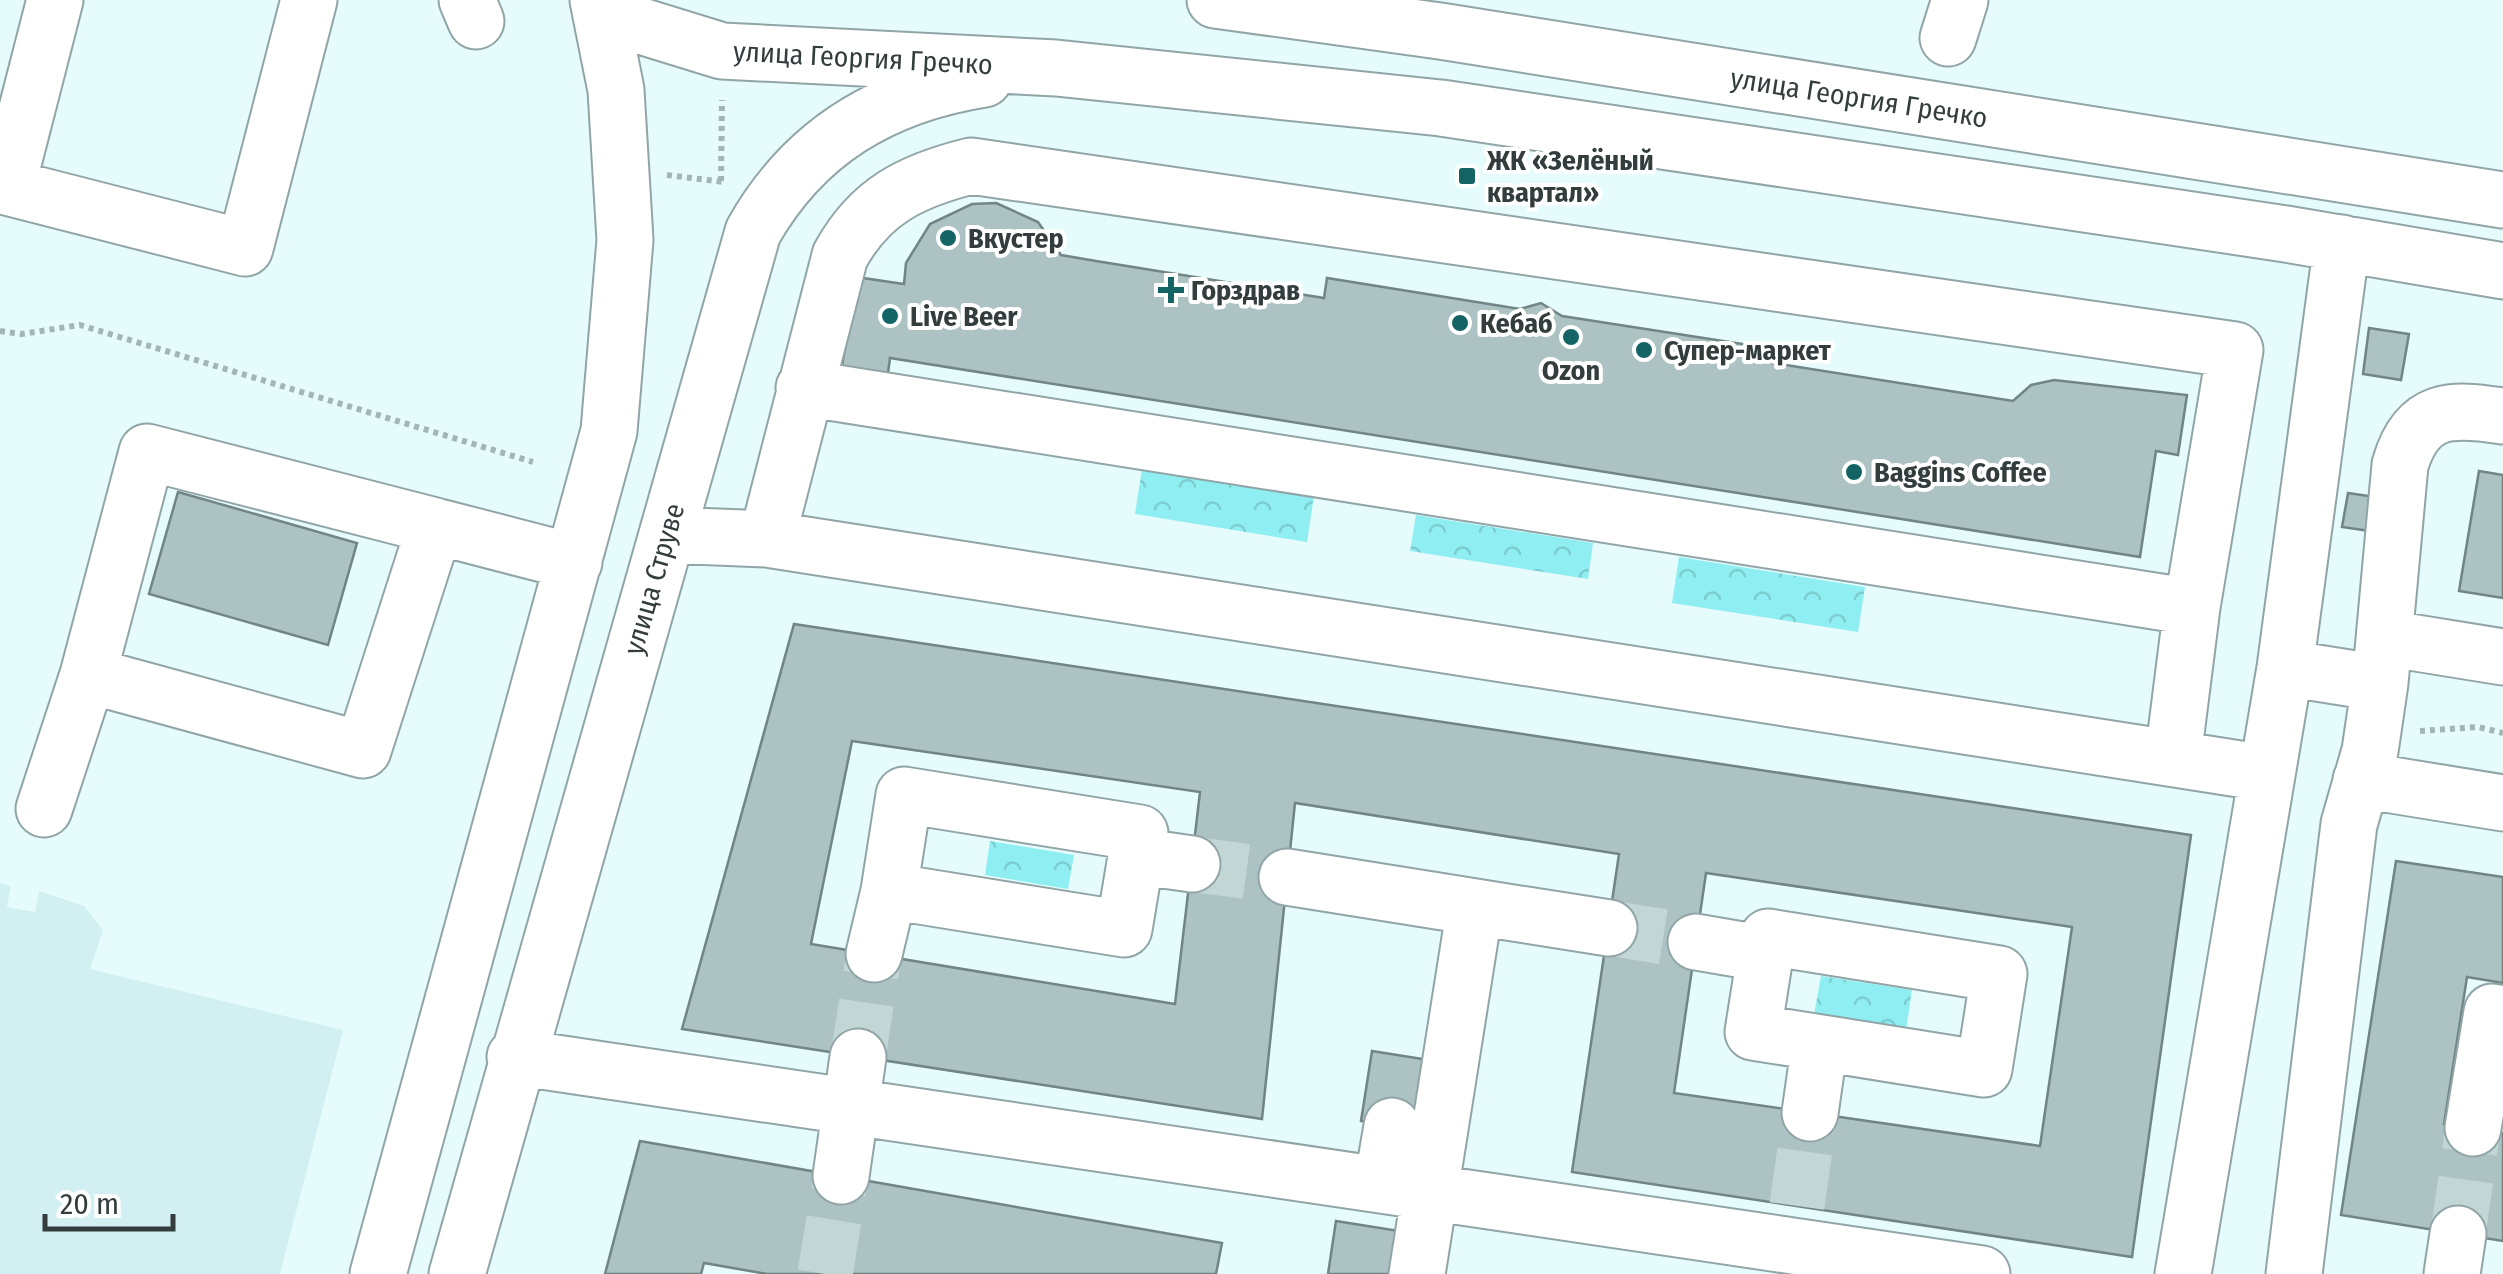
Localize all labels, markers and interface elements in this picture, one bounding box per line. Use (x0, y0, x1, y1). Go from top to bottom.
street label: улица Георгия Гречко (732, 35, 994, 81)
street label: улица Георгия Гречко (1728, 61, 1990, 135)
place label: ЖК «Зелёный квартал» (1486, 144, 1654, 209)
marker: ЖК «Зелёный квартал» (1456, 165, 1478, 187)
place label: Вкустер (968, 222, 1064, 255)
marker: Вкустер (937, 227, 959, 249)
place label: Горздрав (1191, 274, 1300, 307)
marker: Горздрав (1160, 279, 1182, 301)
place label: Live Beer (910, 300, 1018, 333)
marker: Live Beer (879, 305, 901, 327)
place label: Кебаб (1480, 307, 1553, 340)
marker: Кебаб (1449, 312, 1471, 334)
marker: Ozon (1560, 326, 1582, 348)
place label: Супер-маркет (1664, 334, 1832, 367)
marker: Супер-маркет (1633, 339, 1655, 361)
place label: Ozon (1542, 354, 1600, 387)
place label: Baggins Coffee (1874, 456, 2047, 489)
marker: Baggins Coffee (1843, 461, 1865, 483)
street label: улица Струве (617, 499, 691, 659)
scale bar (45, 1169, 172, 1231)
text: 20 m (60, 1186, 119, 1222)

